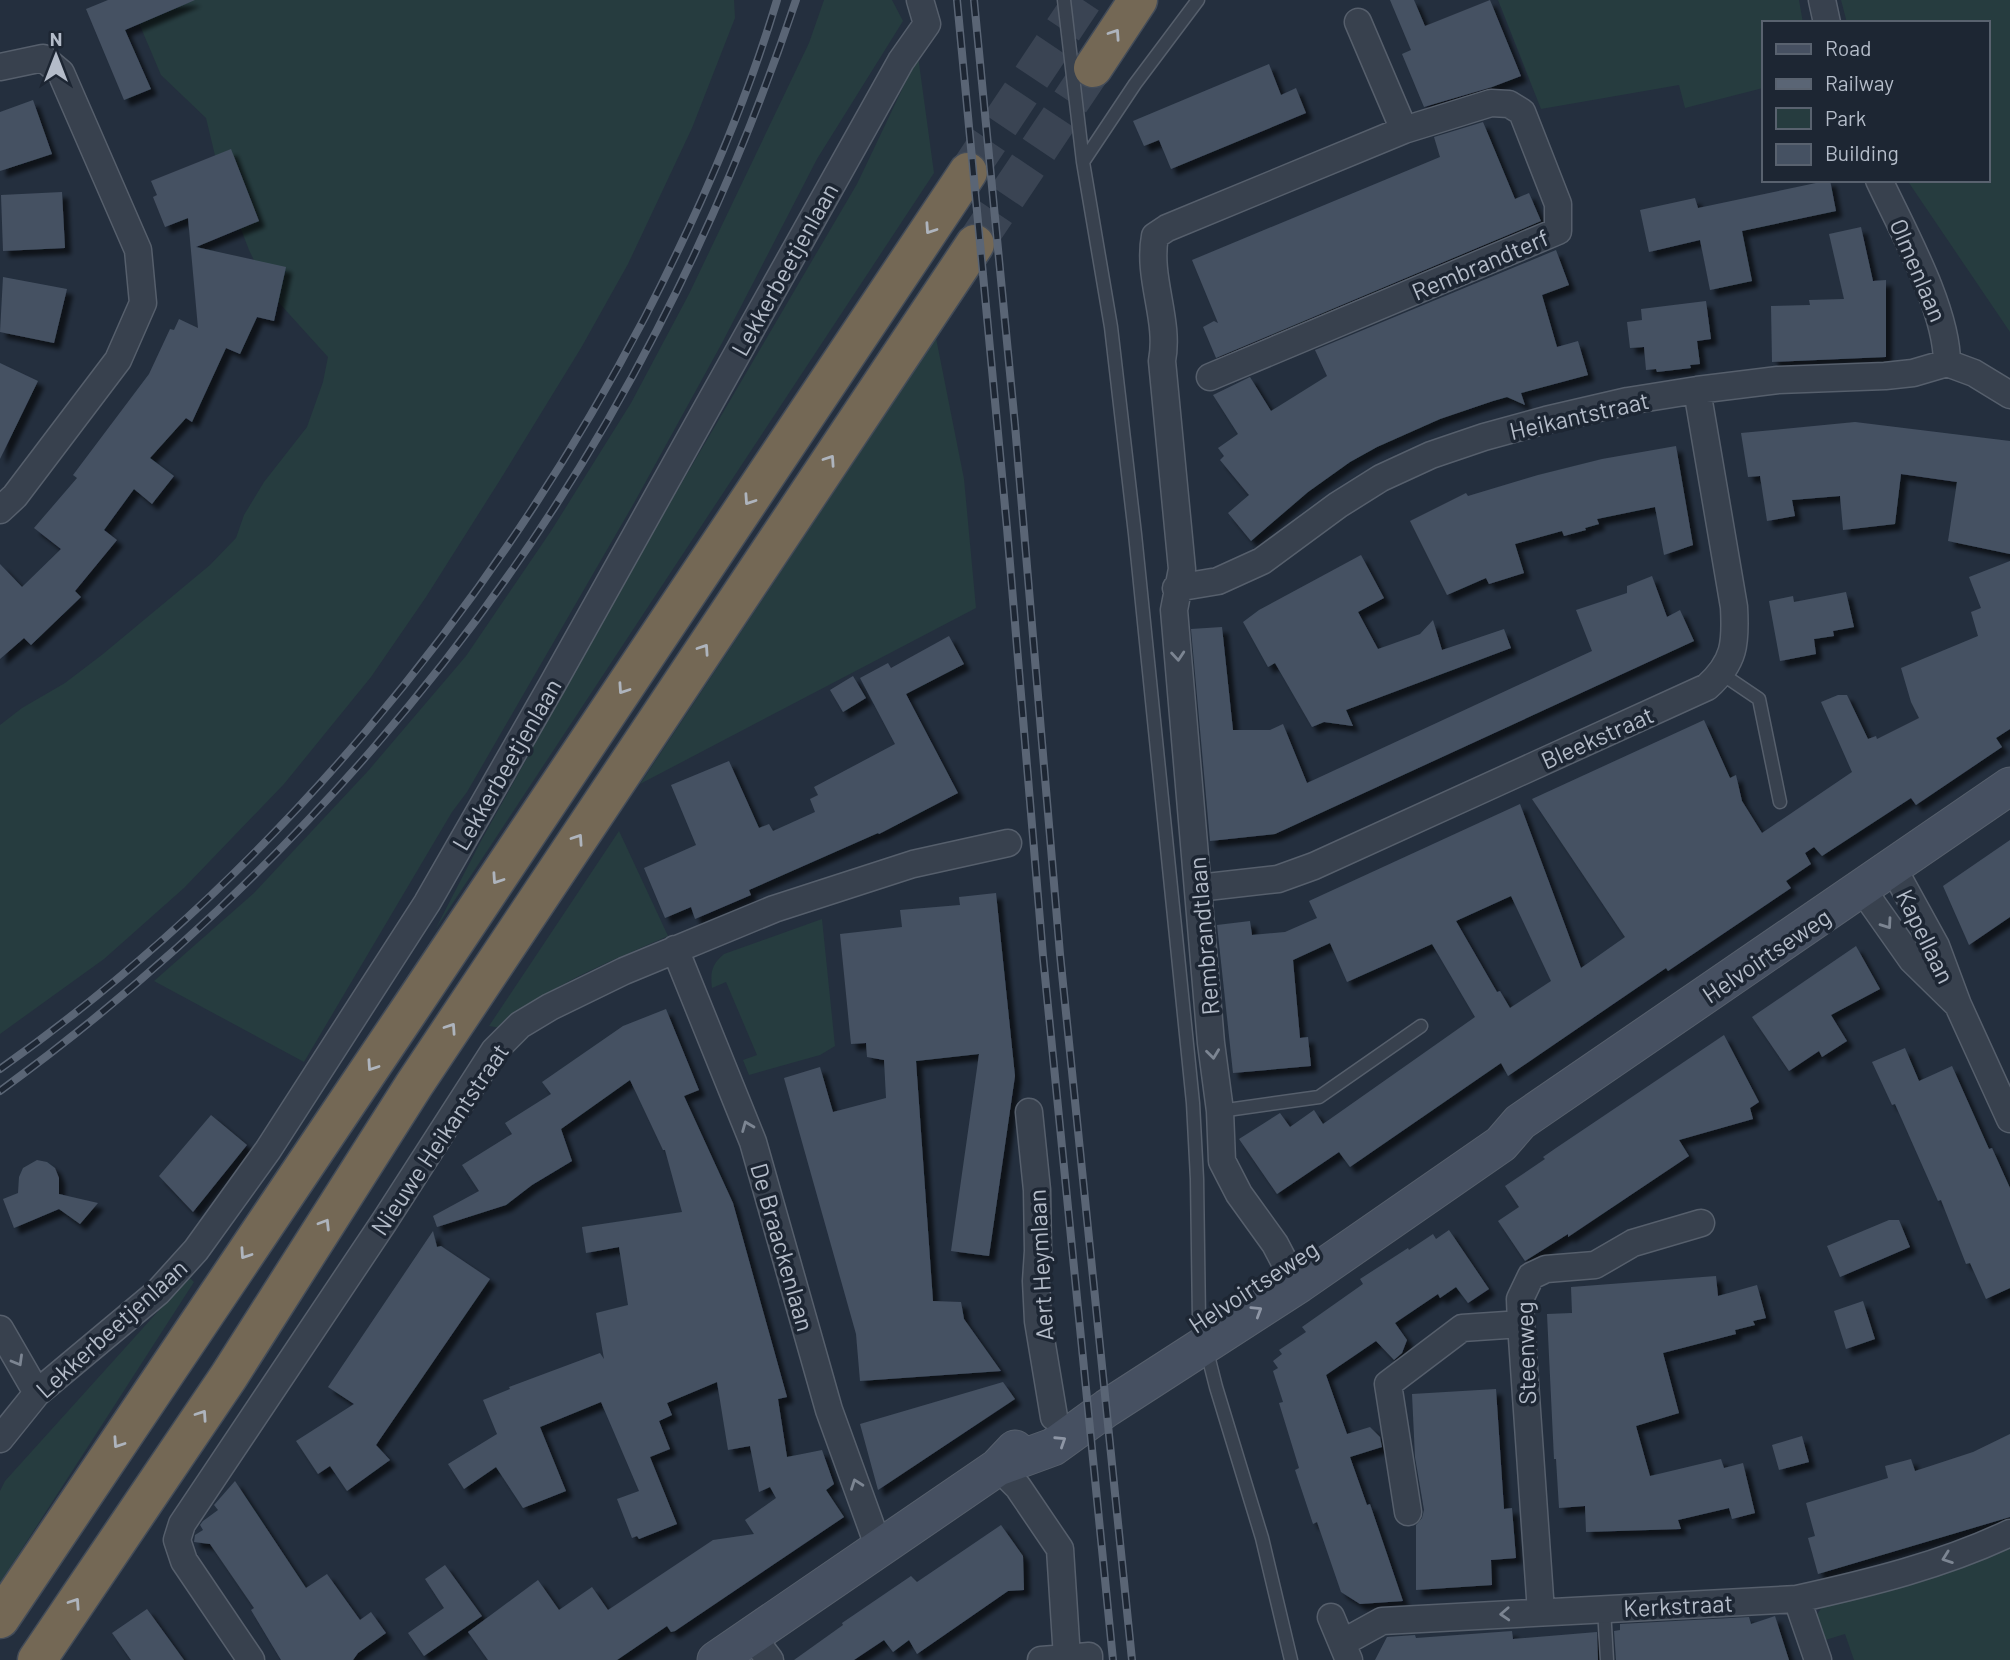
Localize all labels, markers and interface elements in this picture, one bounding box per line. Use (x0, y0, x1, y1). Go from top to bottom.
north arrow (21, 21, 91, 91)
legend (1762, 21, 1989, 182)
text: N (50, 27, 62, 50)
one-way arrow (1107, 29, 1120, 42)
text: Road (1825, 35, 1871, 60)
text: Railway (1825, 70, 1894, 95)
text: Park (1825, 105, 1866, 130)
text: Building (1825, 140, 1899, 165)
street label: Lekkerbeetjenlaan (724, 177, 844, 361)
street label: Olmenlaan (1884, 214, 1954, 326)
one-way arrow (926, 221, 938, 234)
street label: Rembrandterf (1407, 222, 1553, 306)
street label: Heikantstraat (1506, 385, 1652, 445)
one-way arrow (822, 455, 835, 468)
one-way arrow (745, 492, 757, 505)
one-way arrow (696, 644, 709, 657)
one-way arrow (1170, 651, 1185, 662)
street label: Lekkerbeetjenlaan (445, 673, 567, 855)
one-way arrow (618, 682, 631, 695)
street label: Bleekstraat (1536, 699, 1658, 775)
one-way arrow (570, 833, 583, 846)
street label: Rembrandtlaan (1182, 856, 1224, 1016)
one-way arrow (493, 871, 505, 884)
street label: Kapellaan (1891, 884, 1961, 988)
street label: Helvoirtseweg (1696, 901, 1836, 1009)
one-way arrow (1879, 916, 1891, 929)
one-way arrow (443, 1023, 456, 1036)
street label: Nieuwe Heikantstraat (364, 1038, 514, 1240)
one-way arrow (1205, 1048, 1220, 1059)
one-way arrow (367, 1058, 380, 1071)
one-way arrow (741, 1121, 755, 1133)
street label: De Braackenlaan (745, 1160, 821, 1334)
street label: Aert Heymlaan (1022, 1188, 1058, 1342)
one-way arrow (317, 1218, 330, 1231)
street label: Helvoirtseweg (1183, 1233, 1323, 1339)
one-way arrow (240, 1247, 253, 1260)
street label: Lekkerbeetjenlaan (29, 1253, 193, 1403)
street label: Steenweg (1509, 1301, 1541, 1405)
one-way arrow (1250, 1307, 1263, 1320)
one-way arrow (10, 1353, 23, 1366)
one-way arrow (194, 1410, 206, 1423)
one-way arrow (114, 1435, 126, 1448)
one-way arrow (1054, 1437, 1067, 1450)
one-way arrow (850, 1479, 864, 1491)
one-way arrow (1941, 1550, 1953, 1564)
street label: Kerkstraat (1622, 1588, 1734, 1622)
one-way arrow (67, 1598, 80, 1611)
one-way arrow (1499, 1606, 1510, 1621)

